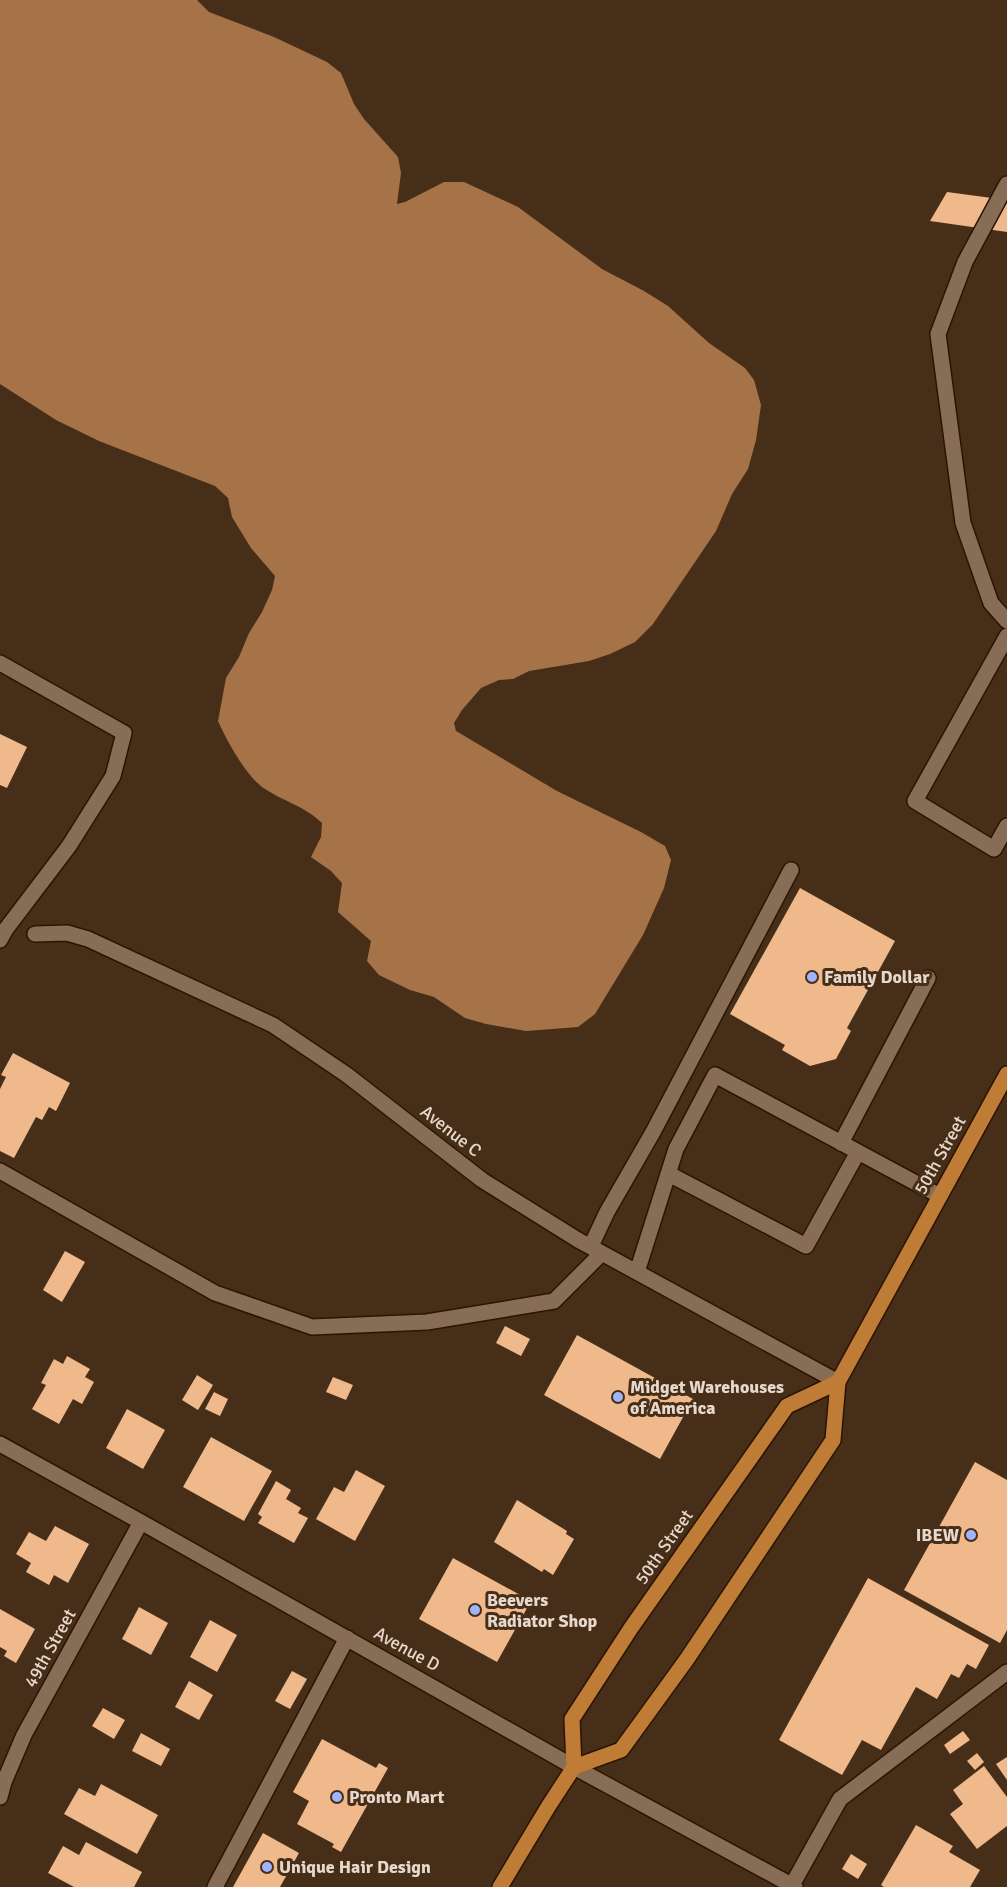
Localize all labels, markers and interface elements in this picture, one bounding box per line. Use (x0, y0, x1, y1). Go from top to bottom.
place label: Family Dollar (824, 966, 930, 988)
marker: Family Dollar (805, 970, 819, 984)
street label: Avenue C (416, 1100, 486, 1162)
street label: 50th Street (909, 1112, 971, 1198)
place label: Midget Warehouses of America (630, 1376, 784, 1419)
marker: Midget Warehouses of America (611, 1390, 625, 1404)
street label: 50th Street (630, 1505, 698, 1589)
place label: IBEW (916, 1524, 959, 1546)
marker: IBEW (964, 1528, 978, 1542)
place label: Beevers Radiator Shop (487, 1589, 598, 1632)
marker: Beevers Radiator Shop (468, 1603, 482, 1617)
street label: 49th Street (19, 1605, 81, 1691)
street label: Avenue D (370, 1622, 444, 1676)
place label: Pronto Mart (349, 1786, 445, 1808)
marker: Pronto Mart (330, 1790, 344, 1804)
place label: Unique Hair Design (279, 1856, 431, 1878)
marker: Unique Hair Design (260, 1860, 274, 1874)

